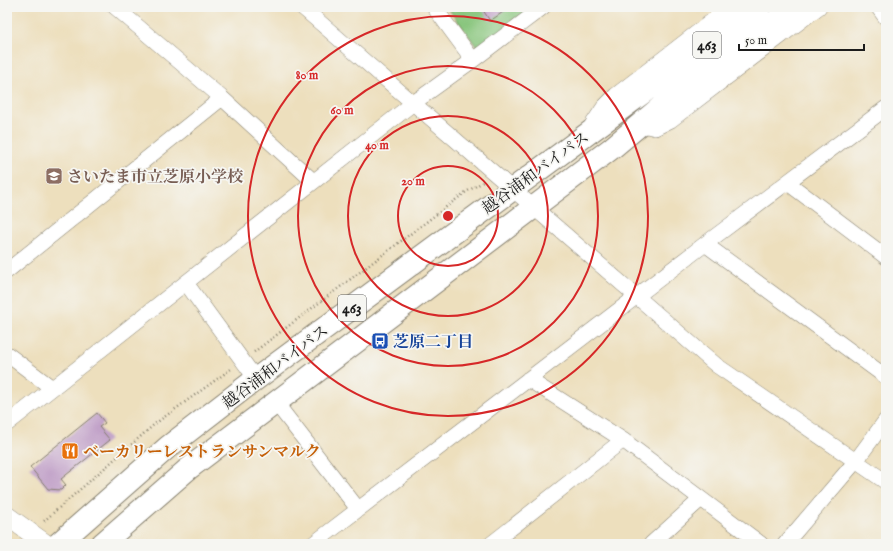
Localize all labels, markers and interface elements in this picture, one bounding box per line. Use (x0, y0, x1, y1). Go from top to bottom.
scale bar (739, 26, 864, 52)
road number: 463 (693, 32, 721, 58)
text: 50 m (745, 33, 767, 48)
text: 80 m (296, 68, 319, 83)
text: 60 m (331, 103, 354, 118)
street label: 越谷浦和バイパス (479, 128, 594, 219)
text: 40 m (365, 138, 390, 153)
school or university icon: さいたま市立芝原小学校 (44, 166, 64, 186)
place label: さいたま市立芝原小学校 (67, 168, 244, 188)
text: 20 m (401, 174, 425, 189)
centre of rings (441, 209, 455, 223)
road number: 463 (338, 295, 366, 321)
street label: 越谷浦和バイパス (219, 321, 333, 414)
bus stop icon: 芝原二丁目 (370, 331, 390, 351)
place label: 芝原二丁目 (393, 333, 473, 353)
restaurant icon: ベーカリーレストランサンマルク (60, 441, 80, 461)
place label: ベーカリーレストランサンマルク (83, 443, 321, 463)

